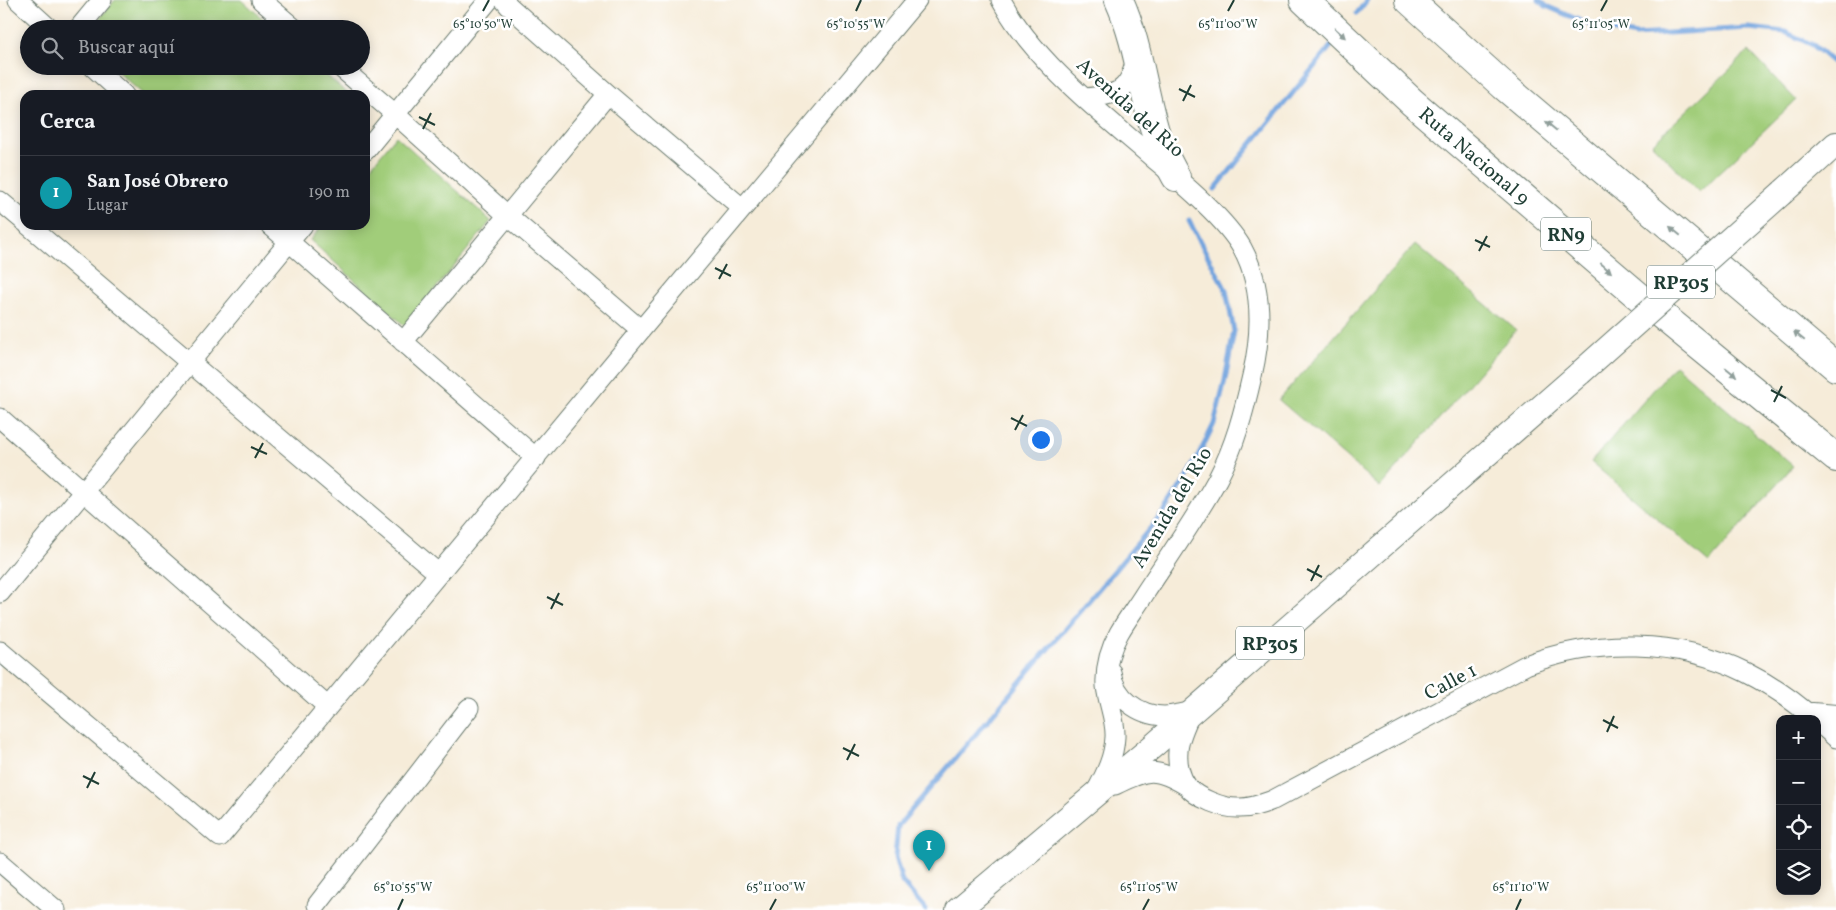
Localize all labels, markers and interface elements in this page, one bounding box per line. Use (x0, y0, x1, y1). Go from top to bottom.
text: 65°10'50"W (453, 17, 513, 33)
text: 65°10'55"W (827, 17, 885, 33)
text: 65°11'00"W (1199, 17, 1257, 33)
text: 65°11'05"W (1572, 17, 1630, 33)
search box (20, 20, 370, 75)
one-way arrow (1333, 27, 1345, 39)
icon: search (38, 34, 66, 62)
text: Buscar aquí (78, 35, 175, 61)
street label: Avenida del Rio (1069, 52, 1190, 165)
street label: Ruta Nacional 9 (1412, 101, 1535, 213)
text: Cerca (40, 108, 95, 137)
one-way arrow (1544, 120, 1557, 131)
text: San José Obrero (87, 169, 228, 195)
text: 1 (53, 182, 59, 204)
text: 190 m (308, 182, 350, 204)
text: Lugar (87, 195, 128, 217)
road number: RN9 (1541, 218, 1591, 250)
one-way arrow (1668, 225, 1681, 236)
one-way arrow (1600, 262, 1612, 273)
road number: RP305 (1647, 266, 1715, 298)
one-way arrow (1792, 330, 1805, 341)
one-way arrow (1724, 366, 1737, 377)
your location (1028, 427, 1054, 453)
street label: Avenida del Rio (1125, 442, 1220, 574)
road number: RP305 (1236, 626, 1304, 660)
street label: Calle 1 (1420, 657, 1482, 708)
map controls (1776, 715, 1821, 895)
button: + (1776, 715, 1821, 760)
button: − (1776, 760, 1821, 805)
button: locate (1776, 805, 1821, 850)
pin: 1 (913, 830, 945, 871)
button: layers (1776, 850, 1821, 895)
text: 65°10'55"W (374, 880, 432, 896)
text: 65°11'00"W (747, 880, 805, 896)
text: 65°11'05"W (1120, 880, 1178, 896)
text: 65°11'10"W (1493, 880, 1549, 896)

